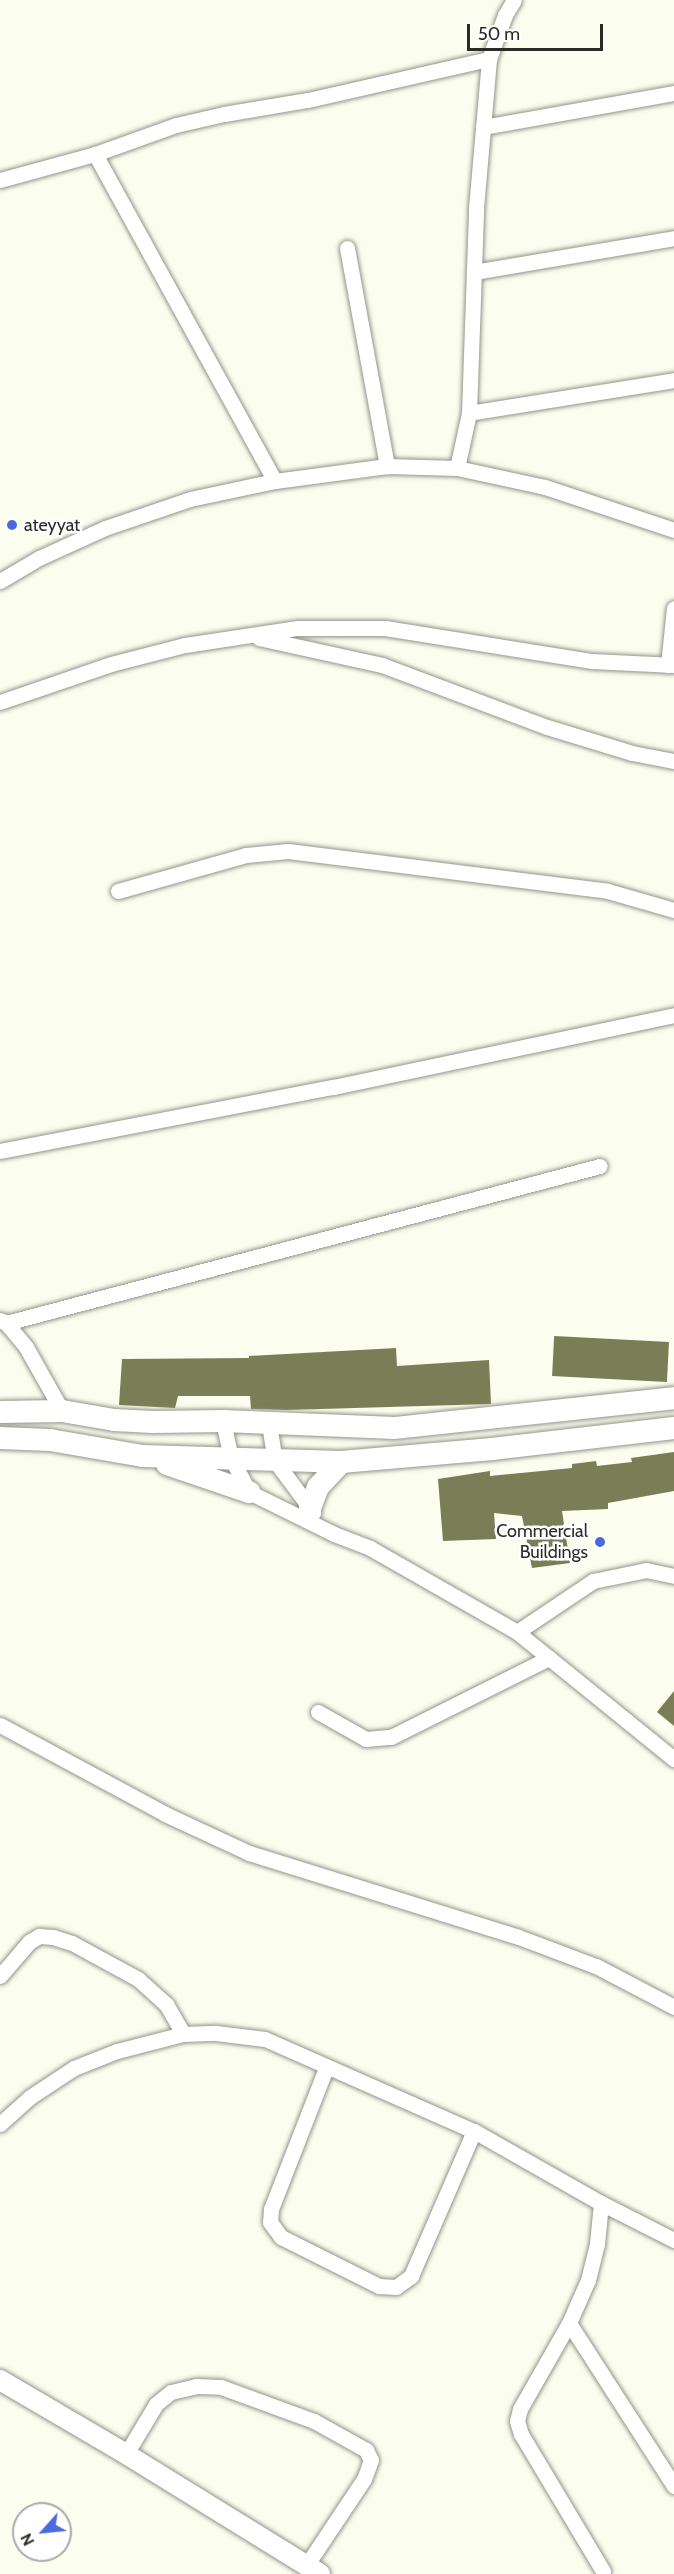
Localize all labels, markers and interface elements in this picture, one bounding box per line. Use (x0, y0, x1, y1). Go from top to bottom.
scale bar (470, 12, 606, 50)
text: 50 m (478, 23, 520, 45)
place label: ateyyat (24, 514, 80, 536)
marker: ateyyat (5, 518, 19, 532)
place label: Commercial Buildings (496, 1521, 588, 1564)
marker: Commercial Buildings (593, 1535, 607, 1549)
north arrow (12, 2502, 72, 2562)
text: N (16, 2530, 38, 2549)

